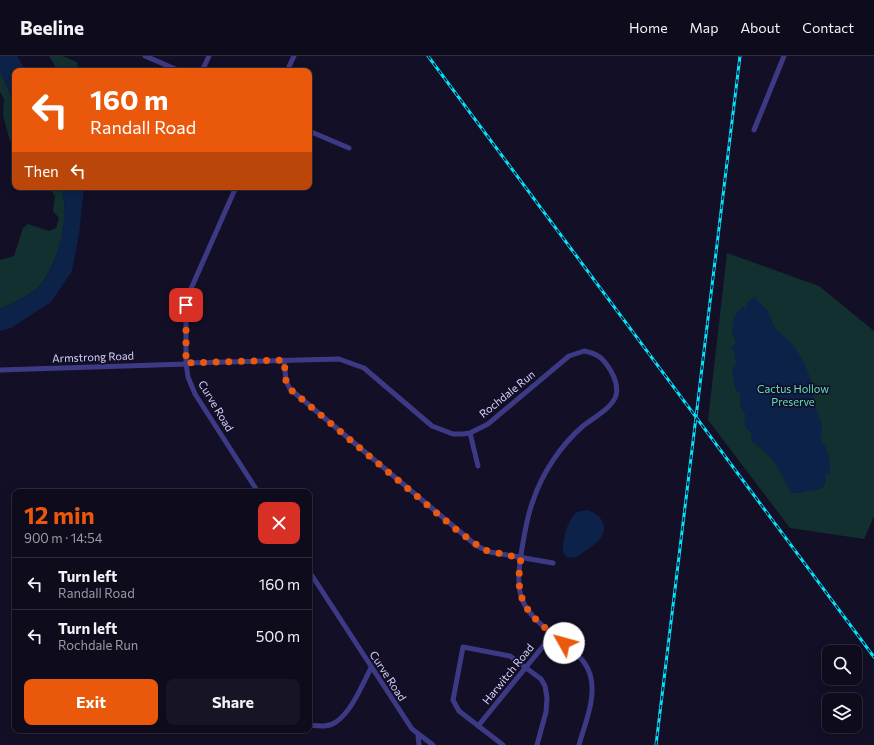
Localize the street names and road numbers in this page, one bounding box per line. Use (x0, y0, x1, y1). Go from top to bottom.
street label: Armstrong Road (52, 349, 134, 364)
street label: Rochdale Run (476, 367, 537, 420)
street label: Curve Road (196, 378, 237, 434)
street label: Harwitch Road (479, 641, 536, 707)
street label: Curve Road (367, 648, 409, 703)

